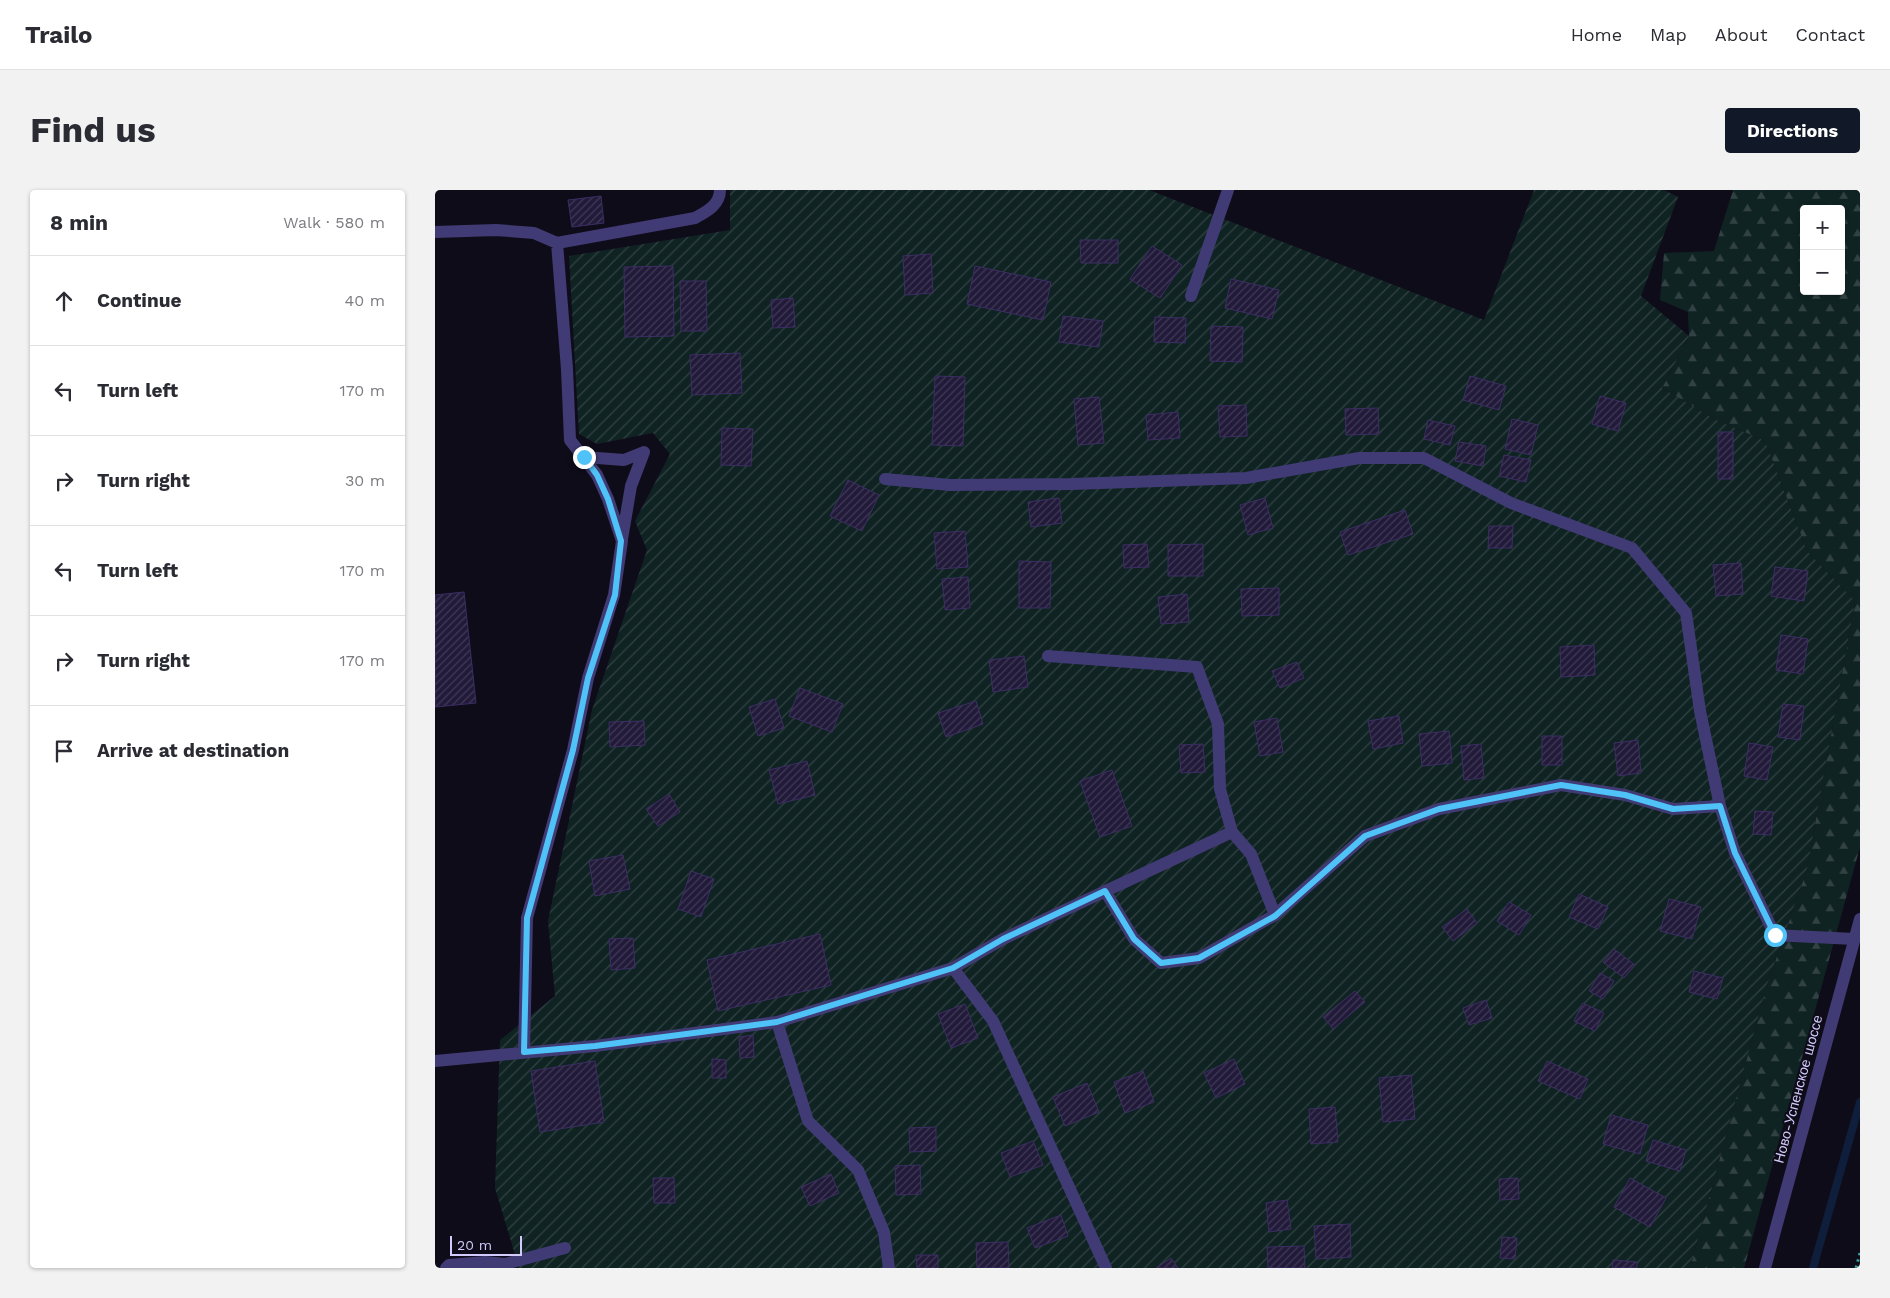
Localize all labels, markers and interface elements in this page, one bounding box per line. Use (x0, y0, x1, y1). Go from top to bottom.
text: Trailo (25, 21, 92, 49)
text: Home (1571, 24, 1622, 45)
text: Map (1650, 24, 1687, 45)
text: About (1715, 24, 1767, 45)
text: Contact (1795, 24, 1865, 45)
button: Directions (1725, 108, 1860, 153)
text: Find us (30, 109, 156, 151)
map controls (1800, 205, 1845, 295)
button: + (1800, 205, 1845, 250)
text: 8 min (50, 210, 108, 235)
text: Walk · 580 m (283, 213, 385, 232)
button: − (1800, 250, 1845, 295)
icon: ahead (50, 287, 78, 315)
text: Continue (97, 289, 181, 312)
text: 40 m (345, 291, 385, 310)
icon: left (50, 377, 78, 405)
text: Turn left (97, 379, 178, 402)
text: 170 m (339, 381, 385, 400)
route end (573, 446, 596, 469)
icon: right (50, 467, 78, 495)
text: Turn right (97, 469, 190, 492)
text: 30 m (345, 471, 385, 490)
icon: left (50, 557, 78, 585)
text: Turn left (97, 559, 178, 582)
text: 170 m (339, 561, 385, 580)
icon: right (50, 647, 78, 675)
text: Turn right (97, 649, 190, 672)
text: 170 m (339, 651, 385, 670)
icon: arrive (50, 737, 78, 765)
text: Arrive at destination (97, 739, 289, 762)
route start (1764, 924, 1787, 947)
street label: Ново-Успенское шоссе (1771, 1013, 1826, 1165)
scale bar (450, 1233, 523, 1256)
text: 20 m (457, 1237, 492, 1253)

